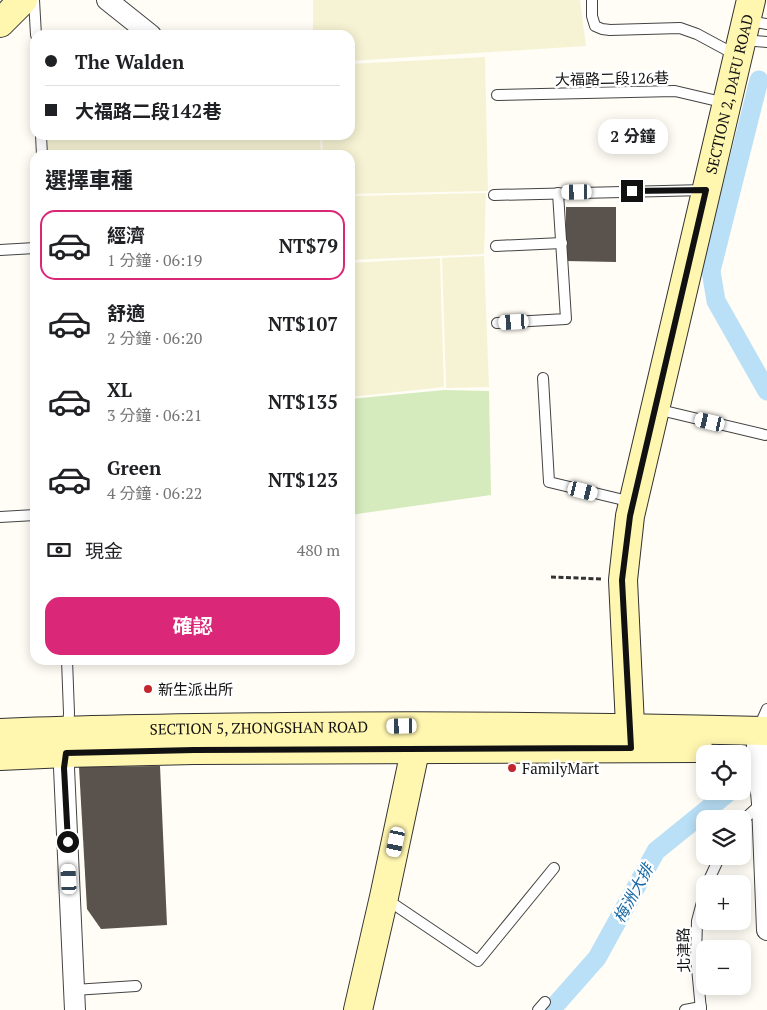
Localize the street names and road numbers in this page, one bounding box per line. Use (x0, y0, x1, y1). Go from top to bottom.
street label: SECTION 2, DAFU ROAD (700, 12, 757, 176)
street label: 大福路二段126巷 (555, 67, 669, 89)
street label: SECTION 5, ZHONGSHAN ROAD (150, 716, 368, 739)
street label: 北津路 (673, 927, 693, 973)

